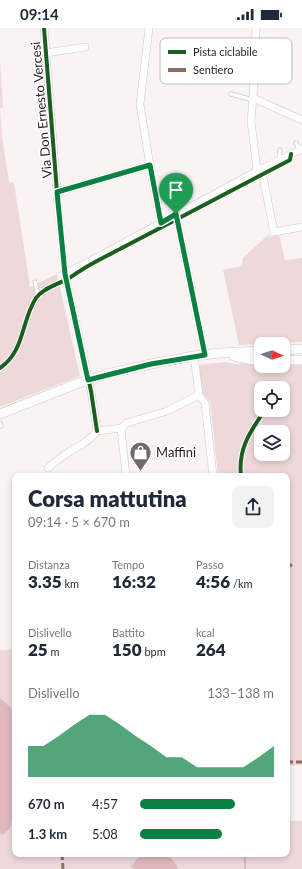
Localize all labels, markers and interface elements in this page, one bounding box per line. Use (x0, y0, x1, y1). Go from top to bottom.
text: 09:14 (20, 5, 59, 23)
legend (160, 38, 292, 84)
street label: Via Don Ernesto Vercesi (27, 41, 55, 179)
text: Pista ciclabile (193, 45, 258, 58)
text: Sentiero (193, 63, 233, 76)
pin (159, 173, 193, 214)
icon: arrive (165, 179, 187, 201)
north arrow (254, 337, 290, 373)
map controls (254, 337, 290, 461)
button: locate (254, 381, 290, 417)
button: layers (254, 425, 290, 461)
shop icon: Maffini (127, 439, 153, 472)
place label: Maffini (156, 444, 196, 460)
text: Corsa mattutina (28, 485, 187, 512)
button: share (232, 486, 274, 528)
text: 09:14 · 5 × 670 m (28, 514, 130, 530)
text: Distanza (28, 558, 70, 571)
text: Tempo (112, 558, 144, 571)
text: Passo (196, 558, 224, 571)
text: 3.35 (28, 571, 62, 592)
text: 16:32 (112, 571, 156, 592)
text: 4:56 (196, 571, 230, 592)
text: km (62, 577, 79, 590)
text: /km (230, 577, 253, 590)
text: Dislivello (28, 626, 72, 639)
text: Battito (112, 626, 145, 639)
text: kcal (196, 626, 215, 639)
text: 25 (28, 639, 48, 660)
text: 150 (112, 639, 142, 660)
text: 264 (196, 639, 226, 660)
text: m (48, 645, 60, 658)
text: bpm (142, 645, 166, 658)
text: Dislivello (28, 685, 80, 701)
text: 133–138 m (207, 685, 274, 701)
text: 670 m (28, 796, 65, 812)
text: 4:57 (92, 796, 118, 812)
text: 1.3 km (28, 826, 67, 842)
text: 5:08 (92, 826, 118, 842)

